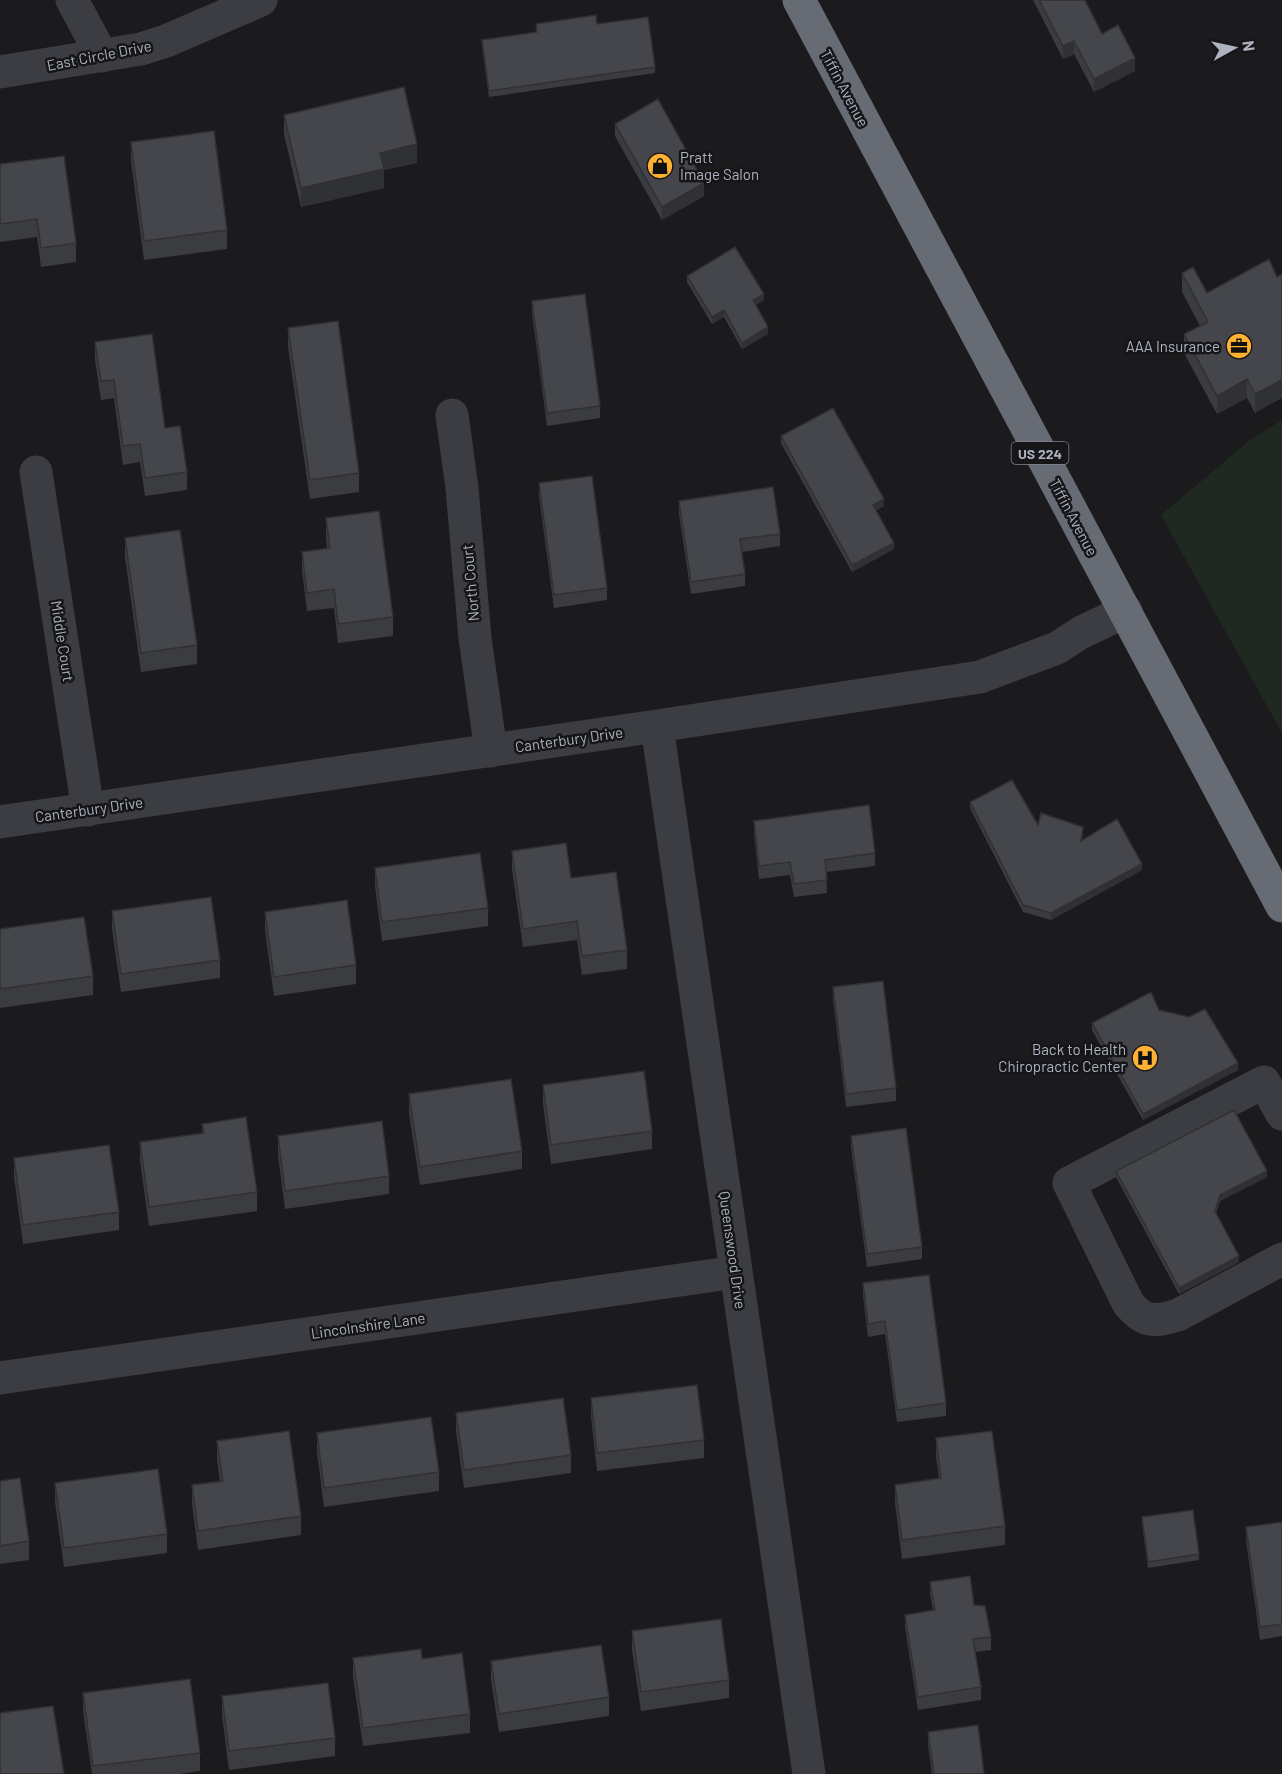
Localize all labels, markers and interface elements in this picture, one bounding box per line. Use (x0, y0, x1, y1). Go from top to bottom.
north arrow (1204, 18, 1264, 78)
street label: East Circle Drive (45, 36, 153, 74)
text: N (1239, 39, 1259, 52)
street label: Tiffin Avenue (817, 46, 873, 130)
place label: Pratt Image Salon (680, 148, 759, 183)
shop icon: Pratt Image Salon (645, 151, 675, 181)
office icon: AAA Insurance (1224, 331, 1254, 361)
place label: AAA Insurance (1126, 337, 1220, 355)
road number: US 224 (1012, 442, 1068, 464)
street label: Tiffin Avenue (1046, 475, 1102, 559)
street label: North Court (458, 544, 482, 622)
street label: Middle Court (48, 599, 78, 683)
street label: Canterbury Drive (514, 723, 624, 755)
street label: Canterbury Drive (34, 793, 144, 825)
place label: Back to Health Chiropractic Center (998, 1040, 1127, 1075)
hospital icon: Back to Health Chiropractic Center (1130, 1043, 1160, 1073)
street label: Queenswood Drive (716, 1190, 750, 1310)
street label: Lincolnshire Lane (310, 1308, 426, 1342)

